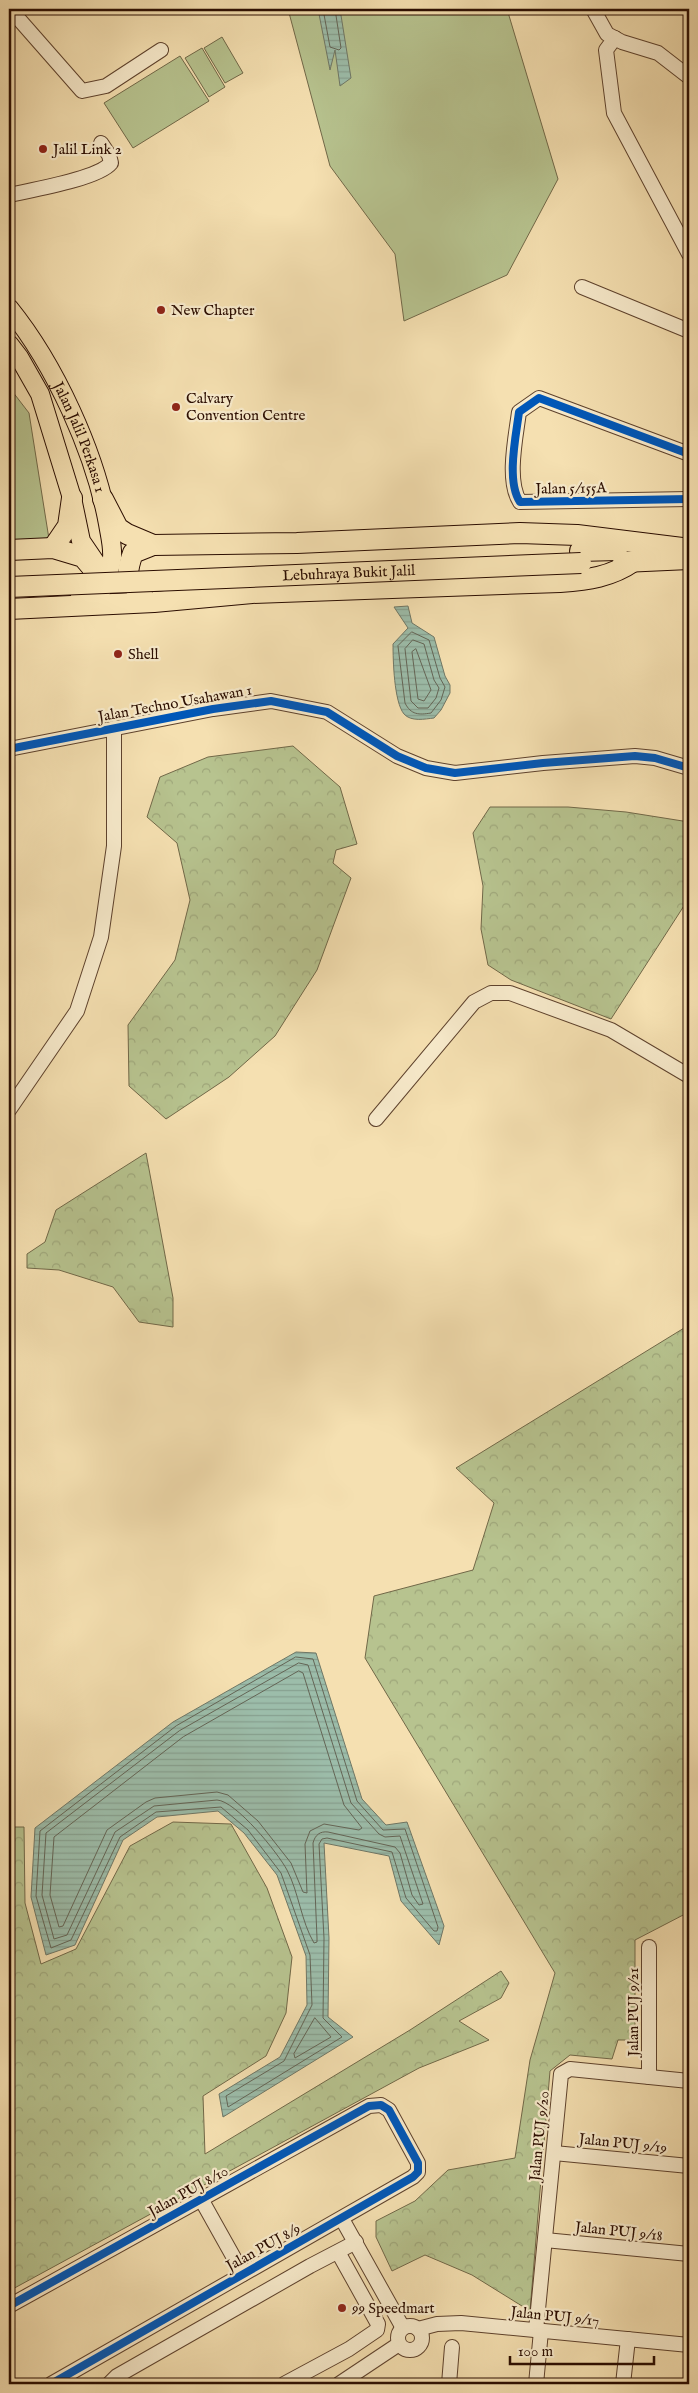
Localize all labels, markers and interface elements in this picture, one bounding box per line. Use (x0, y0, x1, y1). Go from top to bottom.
place label: Jalil Link 2 (51, 140, 122, 159)
marker: Jalil Link 2 (37, 143, 49, 155)
place label: New Chapter (171, 301, 255, 320)
marker: New Chapter (155, 304, 167, 316)
street label: Jalan Jalil Perkasa 1 (47, 377, 109, 495)
place label: Calvary Convention Centre (186, 389, 306, 425)
marker: Calvary Convention Centre (170, 401, 182, 413)
street label: Jalan 5/155A (533, 478, 608, 499)
street label: Lebuhraya Bukit Jalil (282, 561, 416, 586)
place label: Shell (128, 645, 160, 664)
marker: Shell (112, 648, 124, 660)
street label: Jalan Techno Usahawan 1 (95, 681, 253, 727)
street label: Jalan PUJ 9/21 (624, 1968, 643, 2058)
street label: Jalan PUJ 9/20 (525, 2090, 554, 2184)
street label: Jalan PUJ 9/19 (576, 2129, 668, 2158)
street label: Jalan PUJ 8/10 (143, 2162, 232, 2222)
street label: Jalan PUJ 9/18 (572, 2217, 664, 2246)
street label: Jalan PUJ 8/9 (221, 2219, 304, 2277)
place label: 99 Speedmart (351, 2299, 435, 2318)
marker: 99 Speedmart (336, 2302, 348, 2314)
street label: Jalan PUJ 9/17 (508, 2302, 600, 2331)
scale bar (510, 2333, 654, 2365)
text: 100 m (518, 2342, 554, 2361)

